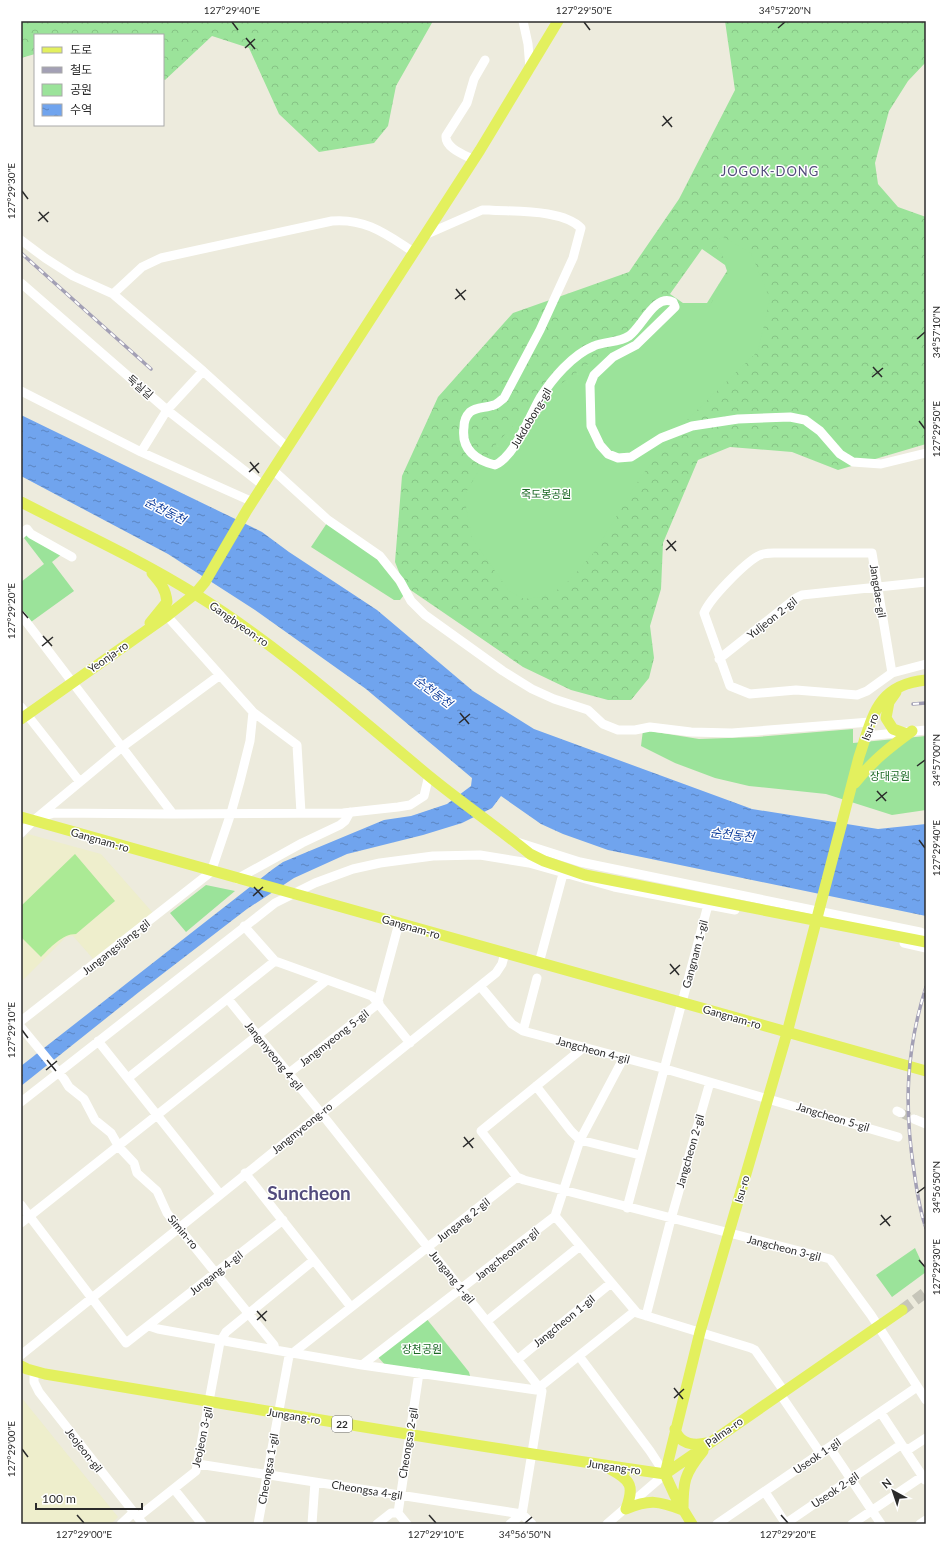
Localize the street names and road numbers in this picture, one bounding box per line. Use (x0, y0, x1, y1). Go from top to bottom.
street label: 둑실길 (125, 372, 156, 401)
street label: Jukdobong-gil (508, 385, 554, 450)
street label: Jangdae-gil (868, 563, 889, 619)
street label: Yuljeon 2-gil (744, 594, 799, 641)
street label: Gangbyeon-ro (207, 598, 271, 649)
street label: Yeonja-ro (85, 638, 130, 675)
street label: Isu-ro (858, 711, 881, 742)
street label: Gangnam-ro (69, 825, 131, 854)
street label: Gangnam-ro (380, 912, 442, 941)
street label: Jungangsijang-gil (79, 916, 152, 977)
street label: Gangnam 1-gil (679, 918, 710, 989)
street label: Gangnam-ro (701, 1002, 763, 1031)
street label: Jangmyeong 5-gil (296, 1007, 371, 1069)
street label: Jangmyeong 4-gil (243, 1019, 306, 1093)
street label: Jangcheon 4-gil (555, 1033, 631, 1066)
street label: Jangmyeong-ro (269, 1099, 335, 1156)
street label: Jangcheon 5-gil (795, 1099, 871, 1134)
street label: Jangcheon 2-gil (673, 1113, 706, 1189)
street label: Isu-ro (731, 1174, 752, 1204)
street label: Jungang 2-gil (433, 1195, 492, 1244)
street label: Simin-ro (165, 1212, 201, 1251)
street label: Jangcheonan-gil (472, 1225, 541, 1283)
street label: Jangcheon 3-gil (746, 1232, 822, 1263)
street label: Jungang 4-gil (186, 1248, 245, 1297)
street label: Jungang 1-gil (427, 1248, 478, 1306)
street label: Jangcheon 1-gil (530, 1292, 597, 1349)
street label: Jeojeon 3-gil (189, 1405, 214, 1468)
street label: Jungang-ro (266, 1405, 322, 1426)
street label: Cheongsa 2-gil (395, 1406, 420, 1479)
street label: Palma-ro (702, 1414, 745, 1449)
road number: 22 (332, 1416, 352, 1432)
street label: Jeojeon-gil (63, 1425, 106, 1474)
street label: Cheongsa 1-gil (255, 1432, 280, 1505)
street label: Useok 1-gil (791, 1435, 843, 1476)
street label: Jungang-ro (586, 1456, 642, 1477)
street label: Useok 2-gil (809, 1469, 861, 1510)
street label: Cheongsa 4-gil (331, 1477, 404, 1502)

